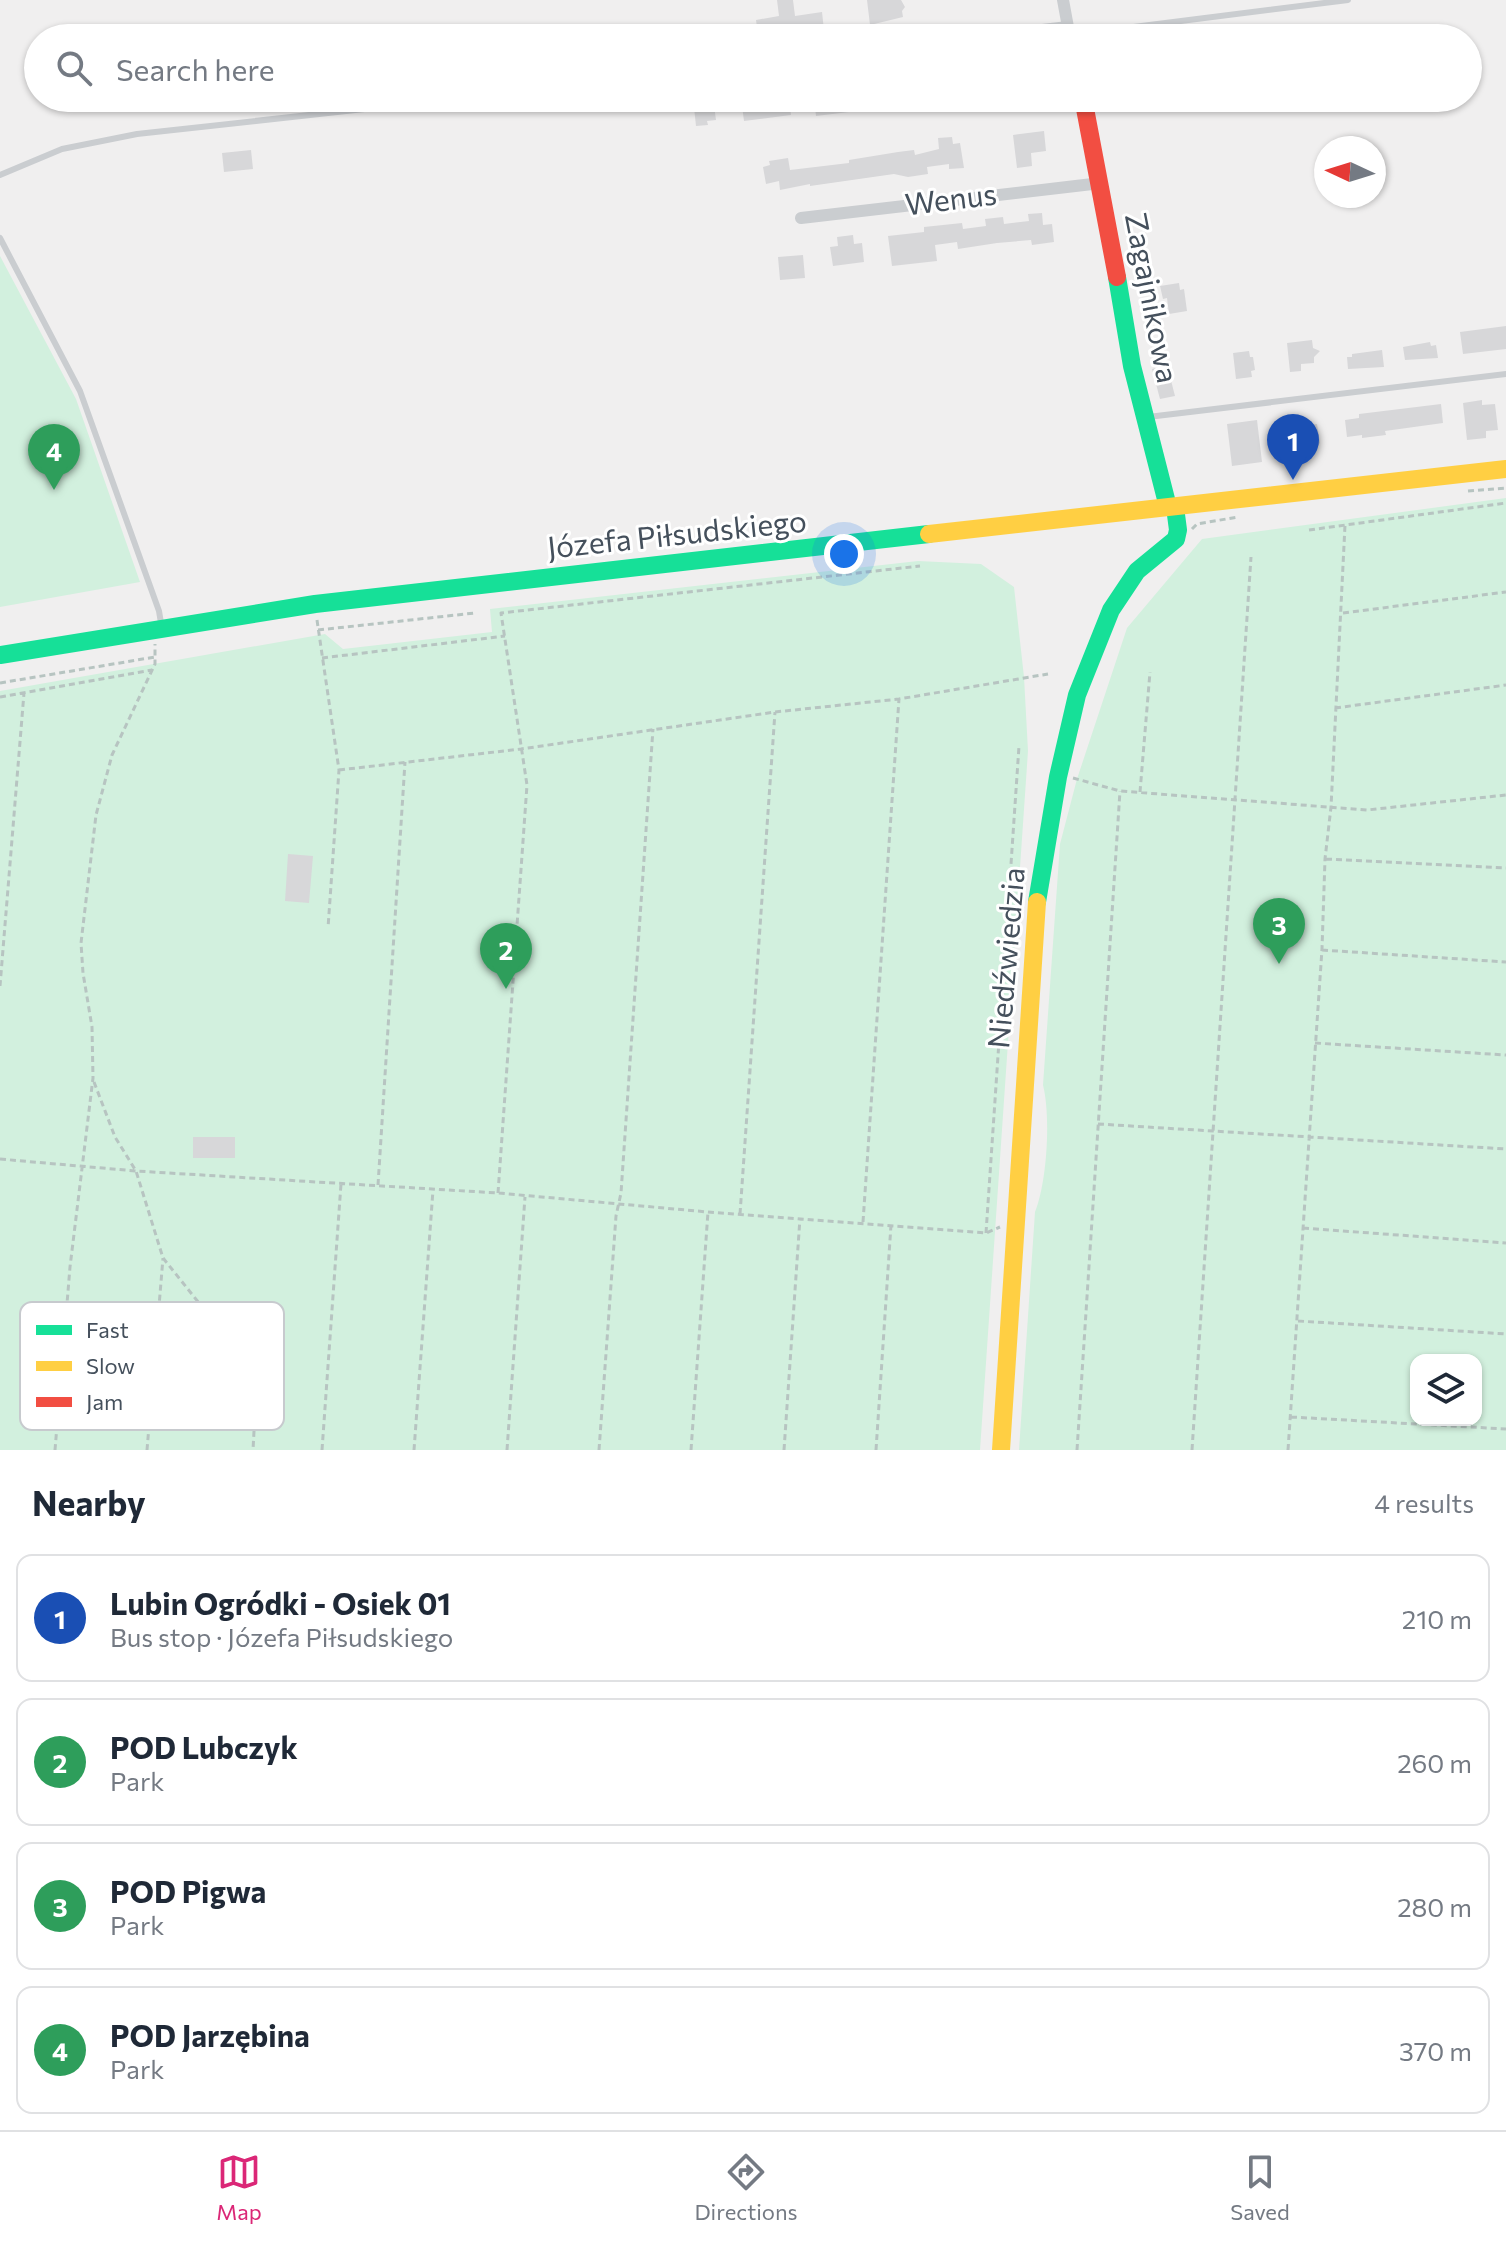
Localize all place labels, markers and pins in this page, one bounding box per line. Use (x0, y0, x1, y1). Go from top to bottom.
pin: 1 (1267, 414, 1319, 480)
pin: 4 (28, 424, 80, 490)
pin: 3 (1253, 898, 1305, 964)
pin: 2 (480, 923, 532, 989)

